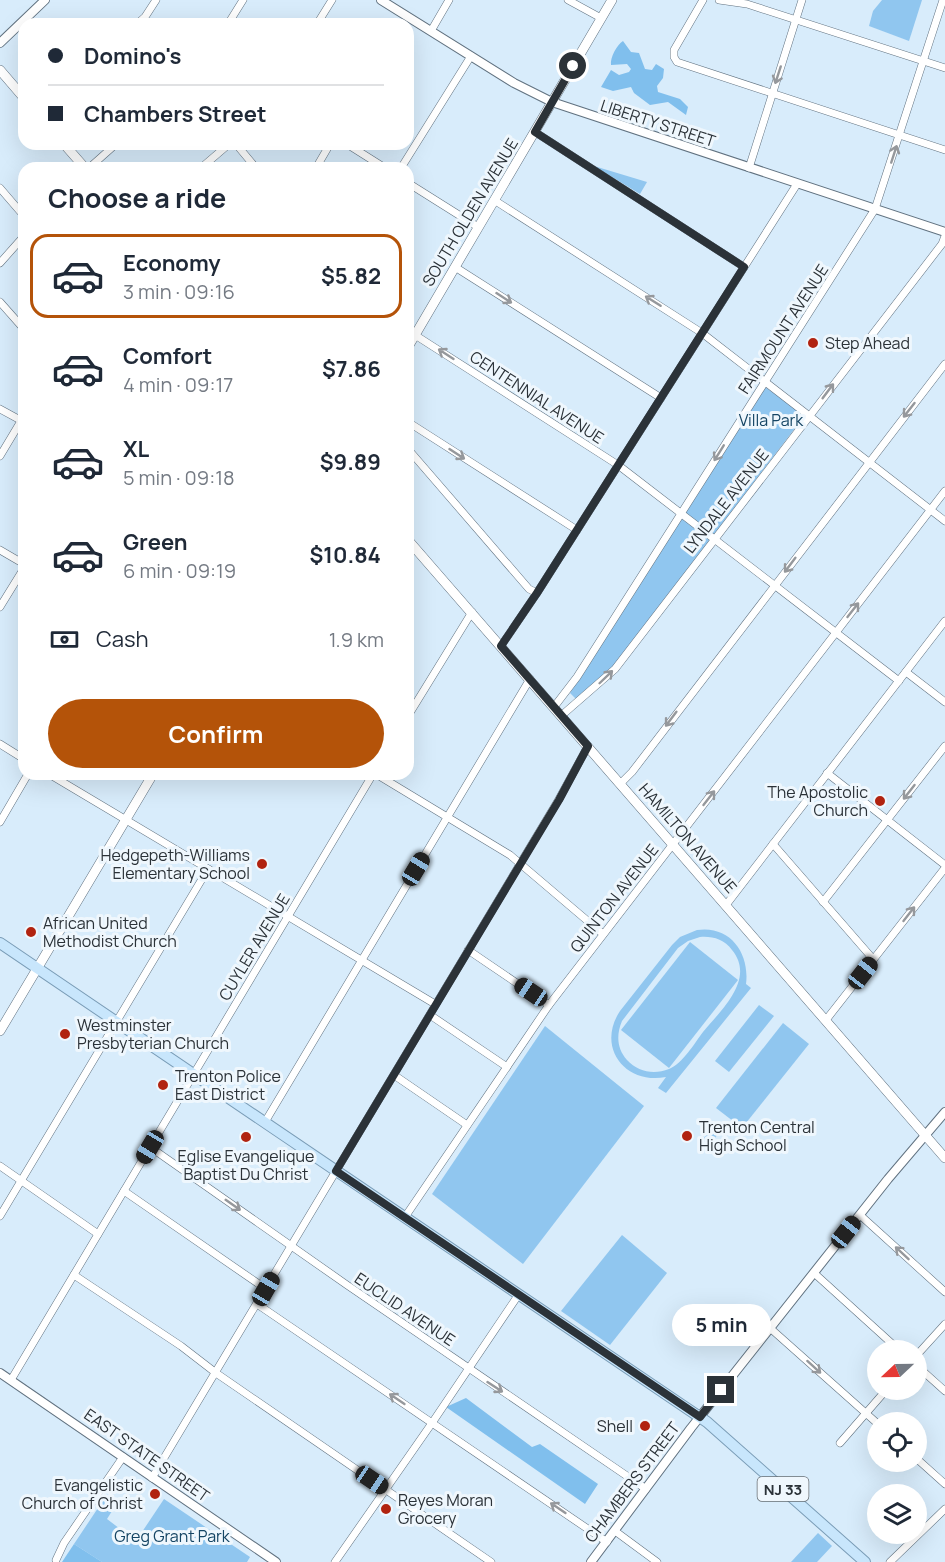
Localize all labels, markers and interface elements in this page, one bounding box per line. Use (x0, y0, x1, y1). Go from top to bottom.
text: Domino's (84, 41, 181, 71)
route start (559, 52, 586, 79)
one-way arrow (772, 65, 783, 84)
street label: LIBERTY STREET (598, 94, 719, 152)
text: Chambers Street (84, 99, 266, 129)
street label: SOUTH OLDEN AVENUE (417, 134, 523, 290)
one-way arrow (889, 145, 900, 164)
text: Choose a ride (48, 179, 226, 216)
text: Economy (123, 248, 221, 278)
icon: car (51, 249, 105, 303)
street label: FAIRMOUNT AVENUE (733, 260, 833, 398)
text: $5.82 (321, 261, 381, 291)
text: 3 min · 09:16 (123, 278, 235, 305)
one-way arrow (495, 293, 512, 305)
one-way arrow (645, 294, 662, 306)
place label: Step Ahead (825, 332, 910, 354)
marker: Step Ahead (806, 336, 820, 350)
text: Comfort (123, 341, 212, 371)
icon: car (51, 342, 105, 396)
street label: CENTENNIAL AVENUE (466, 345, 608, 449)
one-way arrow (437, 347, 454, 360)
text: $7.86 (322, 354, 381, 384)
text: 4 min · 09:17 (123, 371, 233, 398)
one-way arrow (822, 383, 834, 399)
one-way arrow (903, 402, 916, 418)
park label: Villa Park (739, 409, 804, 431)
text: XL (123, 434, 149, 464)
icon: car (51, 435, 105, 489)
street label: LYNDALE AVENUE (678, 444, 774, 558)
one-way arrow (713, 444, 725, 461)
text: $9.89 (320, 447, 381, 477)
one-way arrow (448, 448, 465, 460)
text: 5 min · 09:18 (123, 464, 235, 491)
text: Green (123, 527, 188, 557)
icon: car (51, 528, 105, 582)
text: $10.84 (310, 540, 381, 570)
one-way arrow (784, 556, 797, 572)
text: 6 min · 09:19 (123, 557, 236, 584)
one-way arrow (847, 602, 860, 618)
icon: cash (48, 623, 81, 656)
text: Cash (96, 624, 149, 654)
text: 1.9 km (329, 626, 384, 653)
one-way arrow (598, 670, 613, 685)
button: Confirm (48, 699, 384, 768)
one-way arrow (665, 711, 678, 727)
street label: HAMILTON AVENUE (634, 778, 742, 898)
place label: The Apostolic Church (767, 781, 868, 821)
one-way arrow (903, 784, 916, 800)
one-way arrow (702, 790, 715, 806)
marker: The Apostolic Church (873, 794, 887, 808)
street label: QUINTON AVENUE (565, 839, 663, 957)
place label: Hedgepeth-Williams Elementary School (100, 844, 250, 884)
car (399, 849, 433, 889)
marker: Hedgepeth-Williams Elementary School (255, 857, 269, 871)
street label: CUYLER AVENUE (213, 889, 295, 1005)
one-way arrow (903, 906, 916, 922)
place label: African United Methodist Church (43, 912, 177, 952)
marker: African United Methodist Church (24, 925, 38, 939)
car (845, 953, 881, 993)
car (511, 974, 551, 1010)
place label: Westminster Presbyterian Church (77, 1014, 229, 1054)
marker: Westminster Presbyterian Church (58, 1027, 72, 1041)
place label: Trenton Police East District (175, 1065, 281, 1105)
marker: Trenton Police East District (156, 1078, 170, 1092)
place label: Trenton Central High School (699, 1116, 815, 1156)
car (133, 1127, 167, 1167)
marker: Trenton Central High School (680, 1129, 694, 1143)
marker: Eglise Evangelique Baptist Du Christ (239, 1130, 253, 1144)
place label: Eglise Evangelique Baptist Du Christ (178, 1145, 314, 1185)
one-way arrow (224, 1199, 240, 1211)
car (828, 1212, 864, 1252)
one-way arrow (895, 1246, 910, 1260)
street label: EUCLID AVENUE (350, 1267, 460, 1351)
car (249, 1269, 283, 1309)
callout: 5 min (672, 1303, 771, 1345)
text: 5 min (696, 1311, 747, 1338)
north arrow (867, 1340, 927, 1400)
map controls (867, 1340, 927, 1544)
one-way arrow (806, 1360, 821, 1374)
route end (707, 1376, 734, 1403)
one-way arrow (486, 1381, 503, 1393)
one-way arrow (389, 1393, 406, 1405)
street label: EAST STATE STREET (80, 1403, 214, 1507)
button: locate (867, 1412, 927, 1472)
place label: Shell (597, 1415, 633, 1437)
street label: CHAMBERS STREET (579, 1417, 685, 1547)
marker: Shell (638, 1419, 652, 1433)
car (352, 1462, 392, 1498)
place label: Evangelistic Church of Christ (22, 1474, 143, 1514)
road number: NJ 33 (758, 1477, 808, 1501)
button: layers (867, 1484, 927, 1544)
marker: Evangelistic Church of Christ (148, 1487, 162, 1501)
place label: Reyes Moran Grocery (398, 1489, 493, 1529)
marker: Reyes Moran Grocery (379, 1502, 393, 1516)
one-way arrow (550, 1502, 567, 1515)
park label: Greg Grant Park (114, 1525, 231, 1547)

